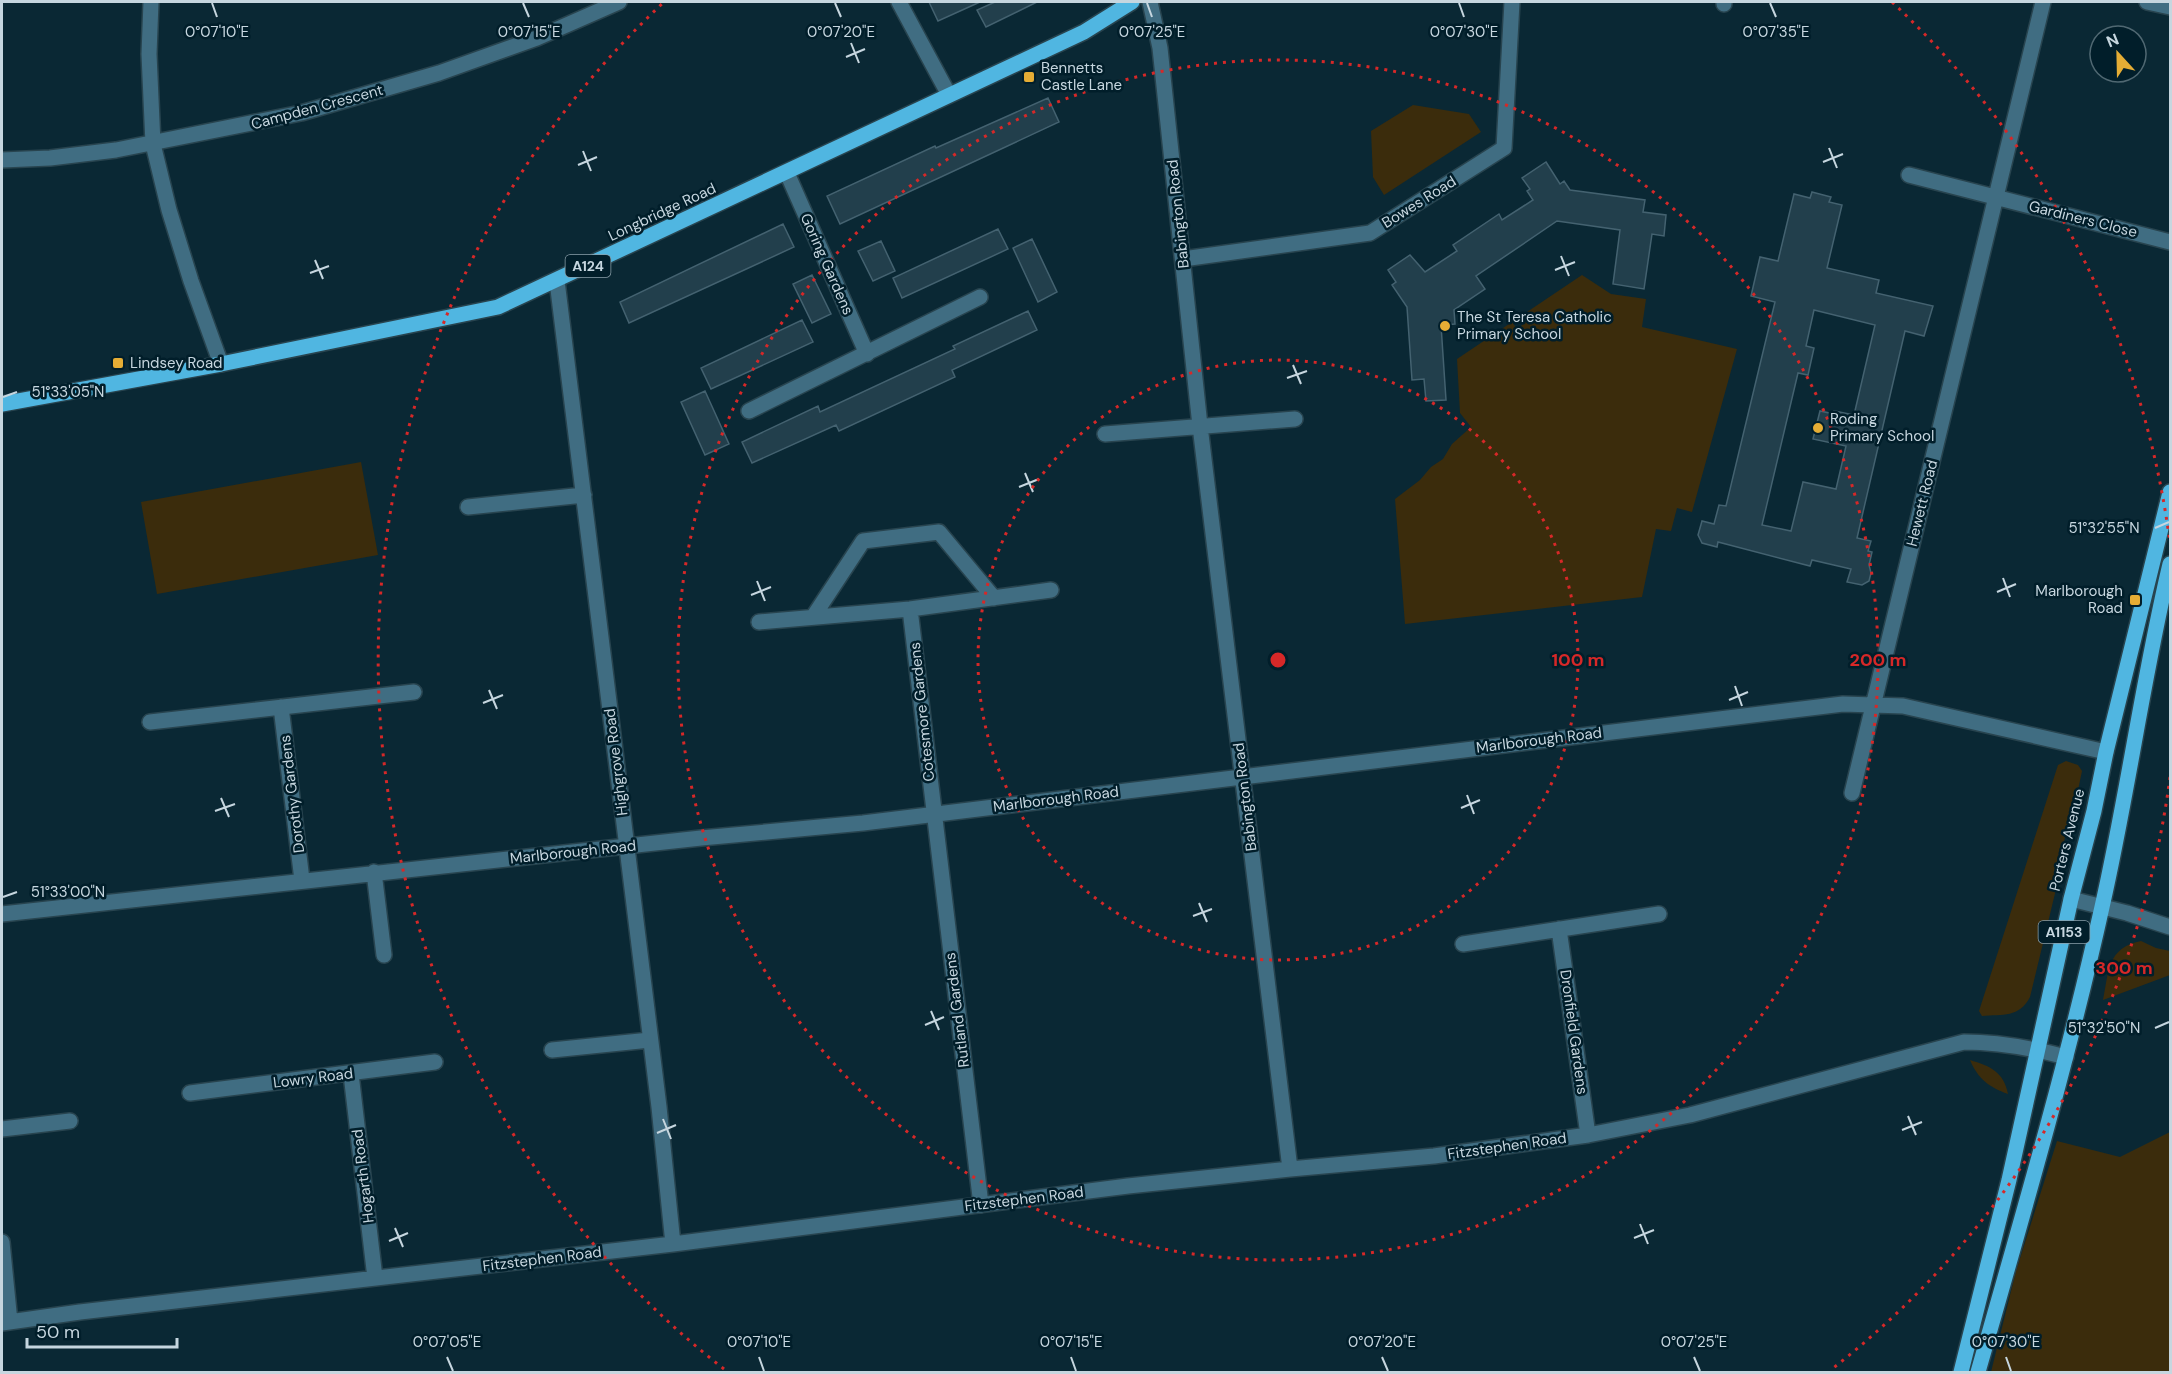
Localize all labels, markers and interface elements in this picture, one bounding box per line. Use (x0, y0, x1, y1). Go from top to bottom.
text: 0°07'10"E (185, 22, 249, 42)
text: 0°07'15"E (498, 22, 560, 42)
text: 0°07'20"E (807, 22, 875, 42)
text: 0°07'25"E (1119, 22, 1185, 42)
text: 0°07'30"E (1430, 22, 1498, 42)
text: 0°07'35"E (1743, 22, 1809, 42)
north arrow (2088, 24, 2148, 84)
text: N (2103, 29, 2122, 52)
place label: Bennetts Castle Lane (1041, 58, 1122, 95)
marker: Bennetts Castle Lane (1022, 70, 1036, 84)
street label: Campden Crescent (249, 80, 385, 134)
street label: Babington Road (1162, 159, 1194, 269)
street label: Bowes Road (1378, 171, 1460, 233)
street label: Longbridge Road (605, 178, 719, 246)
street label: Gardiners Close (2027, 196, 2139, 242)
street label: Goring Gardens (796, 210, 858, 318)
road number: A124 (566, 255, 610, 277)
place label: The St Teresa Catholic Primary School (1457, 307, 1612, 344)
marker: The St Teresa Catholic Primary School (1438, 319, 1452, 333)
place label: Lindsey Road (130, 353, 223, 373)
marker: Lindsey Road (111, 356, 125, 370)
text: 51°33'05"N (32, 382, 104, 402)
place label: Roding Primary School (1830, 409, 1934, 446)
marker: Roding Primary School (1811, 421, 1825, 435)
street label: Hewett Road (1902, 458, 1942, 548)
text: 51°32'55"N (2068, 518, 2140, 538)
place label: Marlborough Road (2035, 581, 2123, 618)
marker: Marlborough Road (2128, 593, 2142, 607)
street label: Cotesmore Gardens (905, 641, 939, 783)
text: 100 m (1551, 648, 1605, 672)
text: 200 m (1850, 648, 1906, 672)
centre of rings (1268, 650, 1288, 670)
street label: Highgrove Road (599, 707, 633, 817)
street label: Marlborough Road (1475, 722, 1603, 758)
street label: Dorothy Gardens (275, 734, 309, 854)
street label: Babington Road (1228, 742, 1262, 852)
street label: Marlborough Road (992, 781, 1120, 817)
street label: Porters Avenue (2045, 787, 2089, 893)
street label: Marlborough Road (509, 835, 637, 869)
text: 51°33'00"N (31, 882, 105, 902)
road number: A1153 (2038, 921, 2090, 943)
street label: Rutland Gardens (940, 951, 974, 1069)
text: 300 m (2095, 956, 2153, 980)
street label: Dronfield Gardens (1555, 968, 1593, 1096)
text: 51°32'50"N (2068, 1018, 2140, 1038)
street label: Lowry Road (272, 1063, 354, 1093)
street label: Hogarth Road (347, 1128, 379, 1224)
street label: Fitzstephen Road (1446, 1128, 1568, 1164)
street label: Fitzstephen Road (963, 1182, 1085, 1216)
street label: Fitzstephen Road (481, 1242, 603, 1276)
scale bar (27, 1311, 177, 1349)
text: 50 m (36, 1320, 80, 1344)
text: 0°07'05"E (413, 1332, 481, 1352)
text: 0°07'10"E (727, 1332, 791, 1352)
text: 0°07'15"E (1040, 1332, 1102, 1352)
text: 0°07'20"E (1348, 1332, 1416, 1352)
text: 0°07'25"E (1661, 1332, 1727, 1352)
text: 0°07'30"E (1972, 1332, 2040, 1352)

